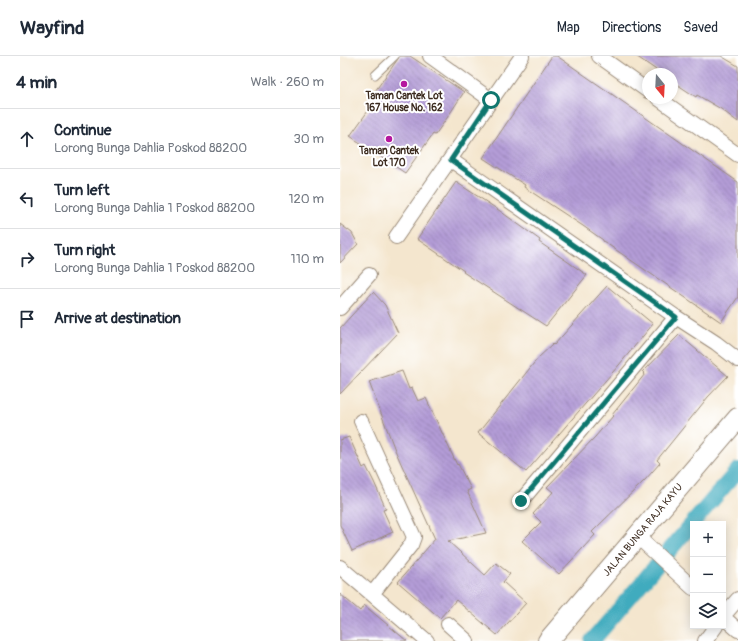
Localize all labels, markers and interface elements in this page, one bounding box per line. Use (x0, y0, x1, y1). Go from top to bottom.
text: Wayfind (20, 16, 84, 40)
text: Map (557, 19, 580, 36)
text: Directions (602, 19, 661, 36)
text: Saved (683, 19, 718, 36)
north arrow (642, 68, 678, 104)
text: 4 min (16, 72, 57, 93)
text: Walk · 260 m (250, 74, 324, 90)
marker: Taman Cantek Lot 167 House No. 162 (399, 79, 409, 89)
place label: Taman Cantek Lot 167 House No. 162 (364, 90, 444, 114)
route start (482, 91, 500, 109)
text: Continue (54, 121, 112, 140)
icon: ahead (16, 128, 38, 150)
text: 30 m (294, 131, 324, 147)
marker: Taman Cantek Lot 170 (384, 134, 394, 144)
text: Lorong Bunga Dahlia Poskod 88200 (54, 140, 247, 156)
place label: Taman Cantek Lot 170 (358, 145, 420, 169)
text: Turn left (54, 181, 110, 200)
icon: left (16, 188, 38, 210)
text: 120 m (288, 191, 324, 207)
text: Lorong Bunga Dahlia 1 Poskod 88200 (54, 200, 255, 216)
text: Turn right (54, 241, 115, 260)
icon: right (16, 248, 38, 270)
text: 110 m (291, 251, 324, 267)
text: Lorong Bunga Dahlia 1 Poskod 88200 (54, 260, 255, 276)
icon: arrive (16, 308, 38, 330)
text: Arrive at destination (54, 309, 181, 328)
street label: JALAN BUNGA RAJA KAYU (601, 481, 686, 579)
route end (512, 492, 530, 510)
map controls (690, 521, 726, 629)
button: + (690, 521, 726, 557)
button: − (690, 557, 726, 593)
button: layers (690, 593, 726, 629)

